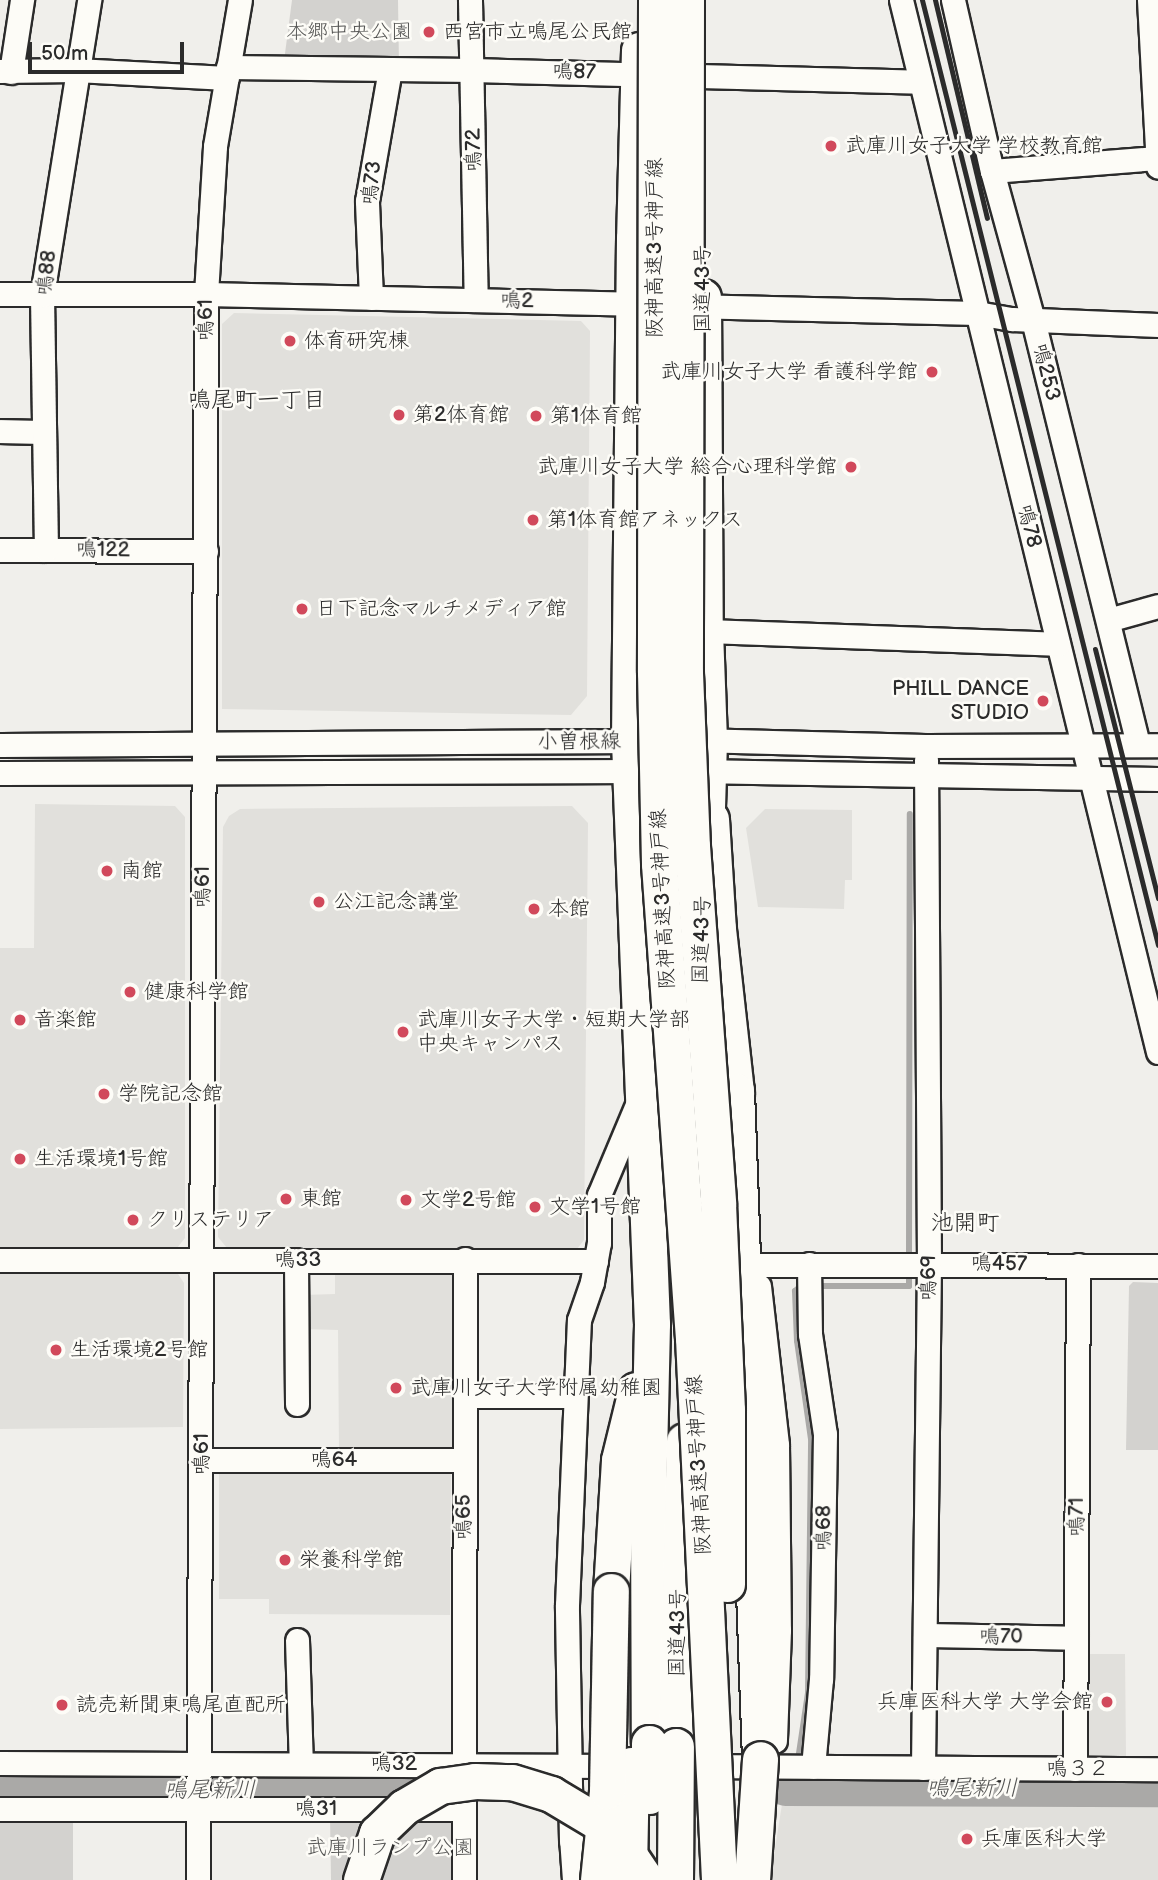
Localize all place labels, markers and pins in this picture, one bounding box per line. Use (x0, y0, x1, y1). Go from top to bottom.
place label: 西宮市立鳴尾公民館 (443, 19, 632, 45)
marker: 西宮市立鳴尾公民館 (421, 24, 437, 40)
place label: 武庫川女子大学 学校教育館 (845, 133, 1103, 159)
marker: 武庫川女子大学 学校教育館 (823, 138, 839, 154)
place label: 体育研究棟 (304, 328, 409, 354)
marker: 体育研究棟 (282, 333, 298, 349)
place label: 武庫川女子大学 看護科学館 (660, 359, 918, 385)
marker: 武庫川女子大学 看護科学館 (924, 364, 940, 380)
place label: 第2体育館 (413, 402, 509, 428)
place label: 第1体育館 (550, 403, 642, 429)
marker: 第2体育館 (391, 407, 407, 423)
marker: 第1体育館 (528, 408, 544, 424)
place label: 武庫川女子大学 総合心理科学館 (537, 454, 837, 480)
marker: 武庫川女子大学 総合心理科学館 (843, 459, 859, 475)
place label: 第1体育館アネックス (547, 507, 744, 533)
marker: 第1体育館アネックス (525, 512, 541, 528)
place label: 日下記念マルチメディア館 (316, 596, 568, 622)
marker: 日下記念マルチメディア館 (294, 601, 310, 617)
place label: PHILL DANCE STUDIO (892, 676, 1029, 726)
marker: PHILL DANCE STUDIO (1035, 693, 1051, 709)
place label: 南館 (121, 858, 163, 884)
marker: 南館 (99, 863, 115, 879)
place label: 公江記念講堂 (333, 889, 459, 915)
marker: 公江記念講堂 (311, 894, 327, 910)
place label: 本館 (548, 896, 590, 922)
marker: 本館 (526, 901, 542, 917)
place label: 健康科学館 (144, 979, 249, 1005)
marker: 健康科学館 (122, 984, 138, 1000)
place label: 音楽館 (34, 1007, 97, 1033)
place label: 武庫川女子大学・短期大学部 中央キャンパス (417, 1007, 690, 1057)
marker: 音楽館 (12, 1012, 28, 1028)
marker: 武庫川女子大学・短期大学部 中央キャンパス (395, 1024, 411, 1040)
place label: 学院記念館 (118, 1081, 223, 1107)
marker: 学院記念館 (96, 1086, 112, 1102)
place label: 生活環境1号館 (34, 1146, 168, 1172)
marker: 生活環境1号館 (12, 1151, 28, 1167)
place label: 東館 (300, 1186, 342, 1212)
place label: 文学2号館 (420, 1187, 516, 1213)
marker: 東館 (278, 1191, 294, 1207)
marker: 文学2号館 (398, 1192, 414, 1208)
place label: 文学1号館 (549, 1194, 641, 1220)
marker: 文学1号館 (527, 1199, 543, 1215)
place label: クリステリア (147, 1207, 273, 1233)
marker: クリステリア (125, 1212, 141, 1228)
place label: 生活環境2号館 (70, 1337, 208, 1363)
marker: 生活環境2号館 (48, 1342, 64, 1358)
place label: 武庫川女子大学附属幼稚園 (410, 1375, 662, 1401)
marker: 武庫川女子大学附属幼稚園 (388, 1380, 404, 1396)
place label: 栄養科学館 (299, 1547, 404, 1573)
marker: 栄養科学館 (277, 1552, 293, 1568)
place label: 兵庫医科大学 大学会館 (877, 1689, 1093, 1715)
place label: 読売新聞東鳴尾直配所 (76, 1692, 286, 1718)
marker: 兵庫医科大学 大学会館 (1099, 1694, 1115, 1710)
marker: 読売新聞東鳴尾直配所 (54, 1697, 70, 1713)
place label: 兵庫医科大学 (981, 1826, 1107, 1852)
marker: 兵庫医科大学 (959, 1831, 975, 1847)

